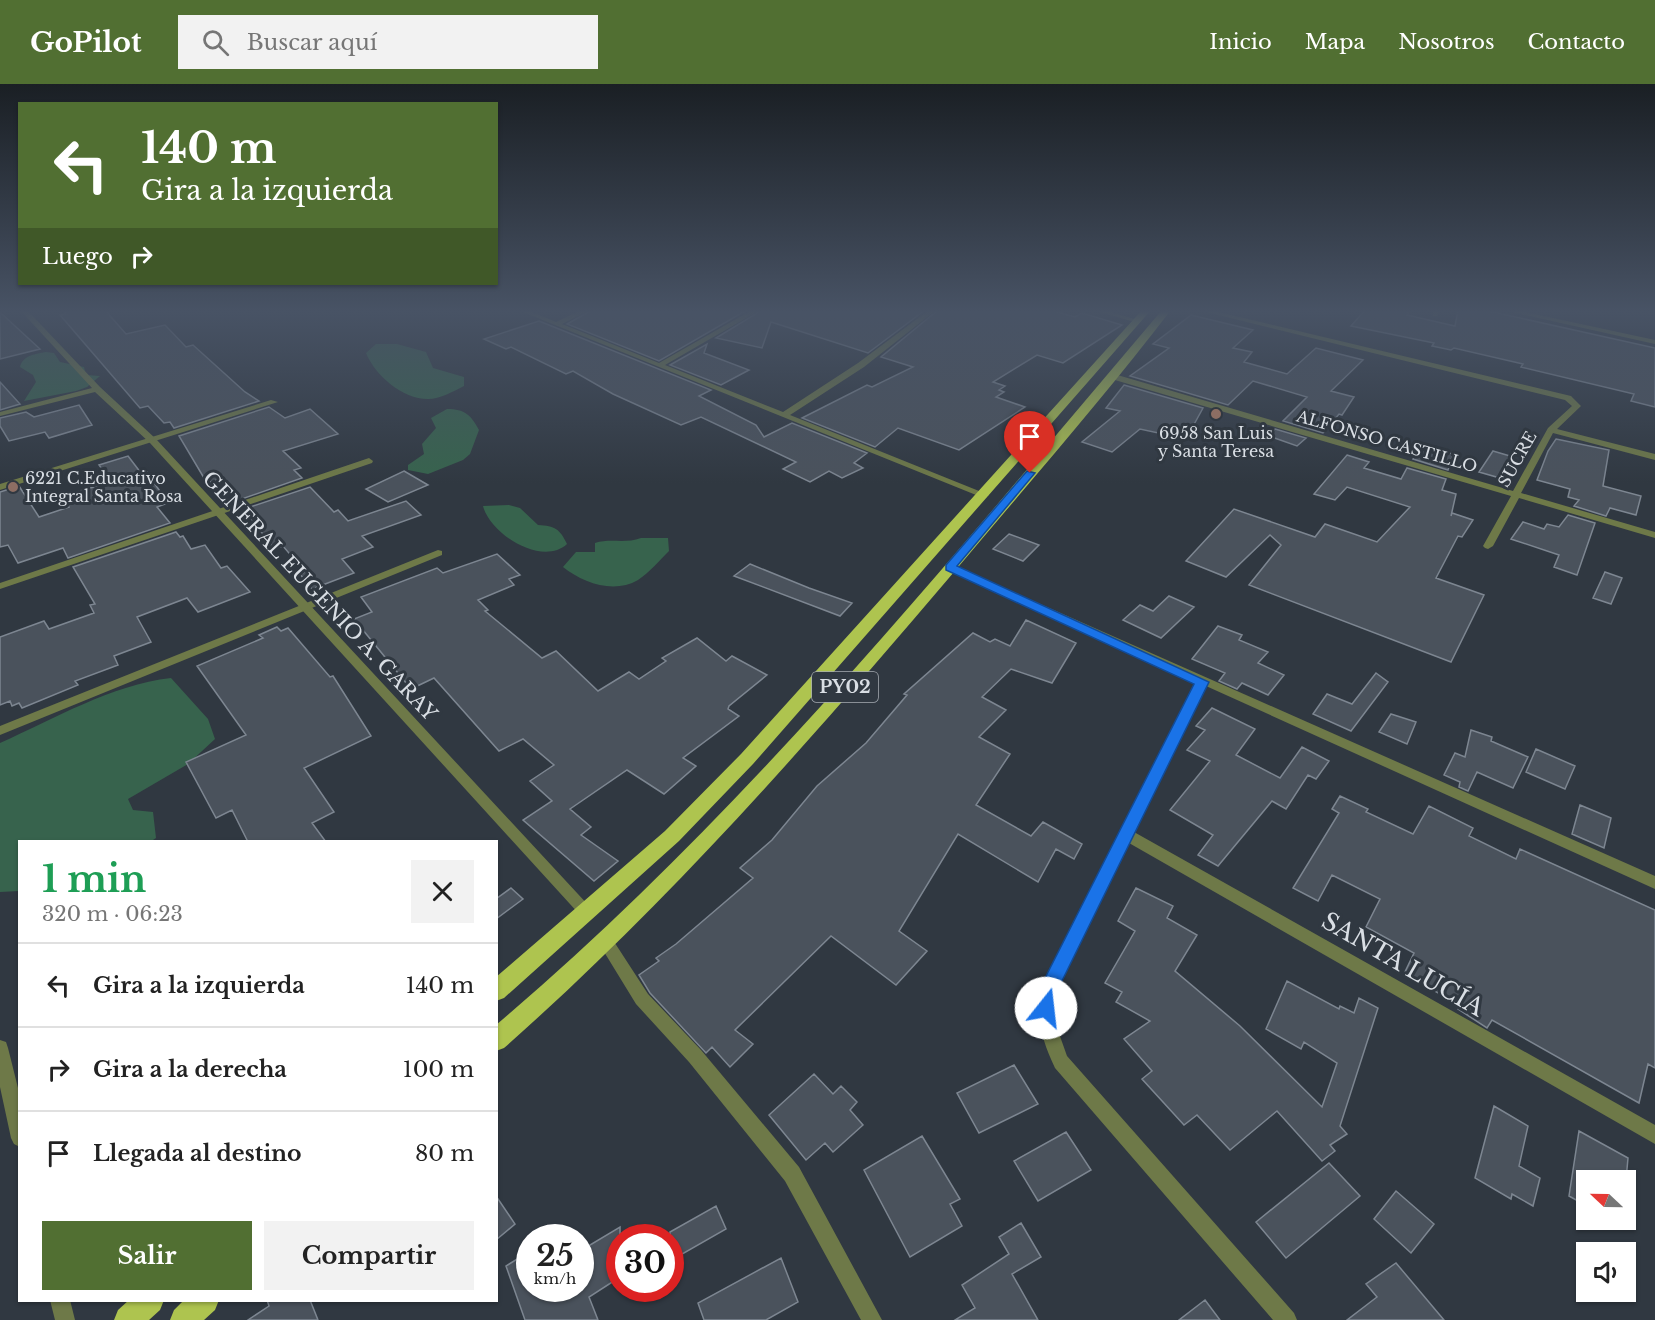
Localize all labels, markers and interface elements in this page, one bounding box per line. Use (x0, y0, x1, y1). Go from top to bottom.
search box (178, 15, 598, 69)
text: GoPilot (30, 25, 142, 60)
icon: search (199, 26, 232, 59)
text: Buscar aquí (247, 29, 377, 56)
text: Inicio (1209, 29, 1272, 55)
text: Mapa (1305, 29, 1365, 55)
text: Nosotros (1398, 29, 1494, 55)
text: Contacto (1527, 29, 1625, 55)
text: 140 m (141, 122, 277, 174)
icon: left (42, 126, 120, 204)
text: Gira a la izquierda (141, 174, 393, 207)
icon: right (125, 240, 158, 273)
text: Luego (42, 243, 113, 270)
street label: ALFONSO CASTILLO (1293, 405, 1480, 476)
marker: 6958 San Luis y Santa Teresa (1209, 407, 1223, 421)
pin (1004, 411, 1055, 473)
icon: arrive (1013, 420, 1046, 453)
place label: 6958 San Luis y Santa Teresa (1158, 423, 1274, 461)
street label: SUCRE (1493, 427, 1541, 491)
street label: GENERAL EUGENIO A. GARAY (198, 466, 442, 726)
place label: 6221 C.Educativo Integral Santa Rosa (25, 468, 182, 506)
marker: 6221 C.Educativo Integral Santa Rosa (6, 480, 20, 494)
road number: PY02 (812, 672, 878, 702)
text: 1 min (42, 857, 146, 902)
button: close (411, 860, 474, 923)
text: 320 m · 06:23 (42, 902, 183, 926)
street label: SANTA LUCÍA (1317, 906, 1490, 1022)
icon: left (42, 969, 75, 1002)
text: Gira a la izquierda (93, 972, 305, 999)
text: 140 m (406, 972, 474, 999)
position arrow (1014, 976, 1078, 1040)
icon: right (42, 1053, 75, 1086)
text: Gira a la derecha (93, 1056, 287, 1083)
text: 100 m (403, 1056, 474, 1083)
icon: arrive (42, 1137, 75, 1170)
text: Llegada al destino (93, 1140, 302, 1167)
text: 80 m (415, 1140, 474, 1167)
north arrow (1576, 1170, 1636, 1230)
map controls (1576, 1170, 1636, 1302)
button: Salir (42, 1221, 252, 1290)
button: Compartir (264, 1221, 474, 1290)
speed limit sign: 30 (606, 1224, 684, 1302)
text: 25 (536, 1237, 574, 1274)
button: sound (1576, 1242, 1636, 1302)
text: km/h (534, 1269, 576, 1288)

